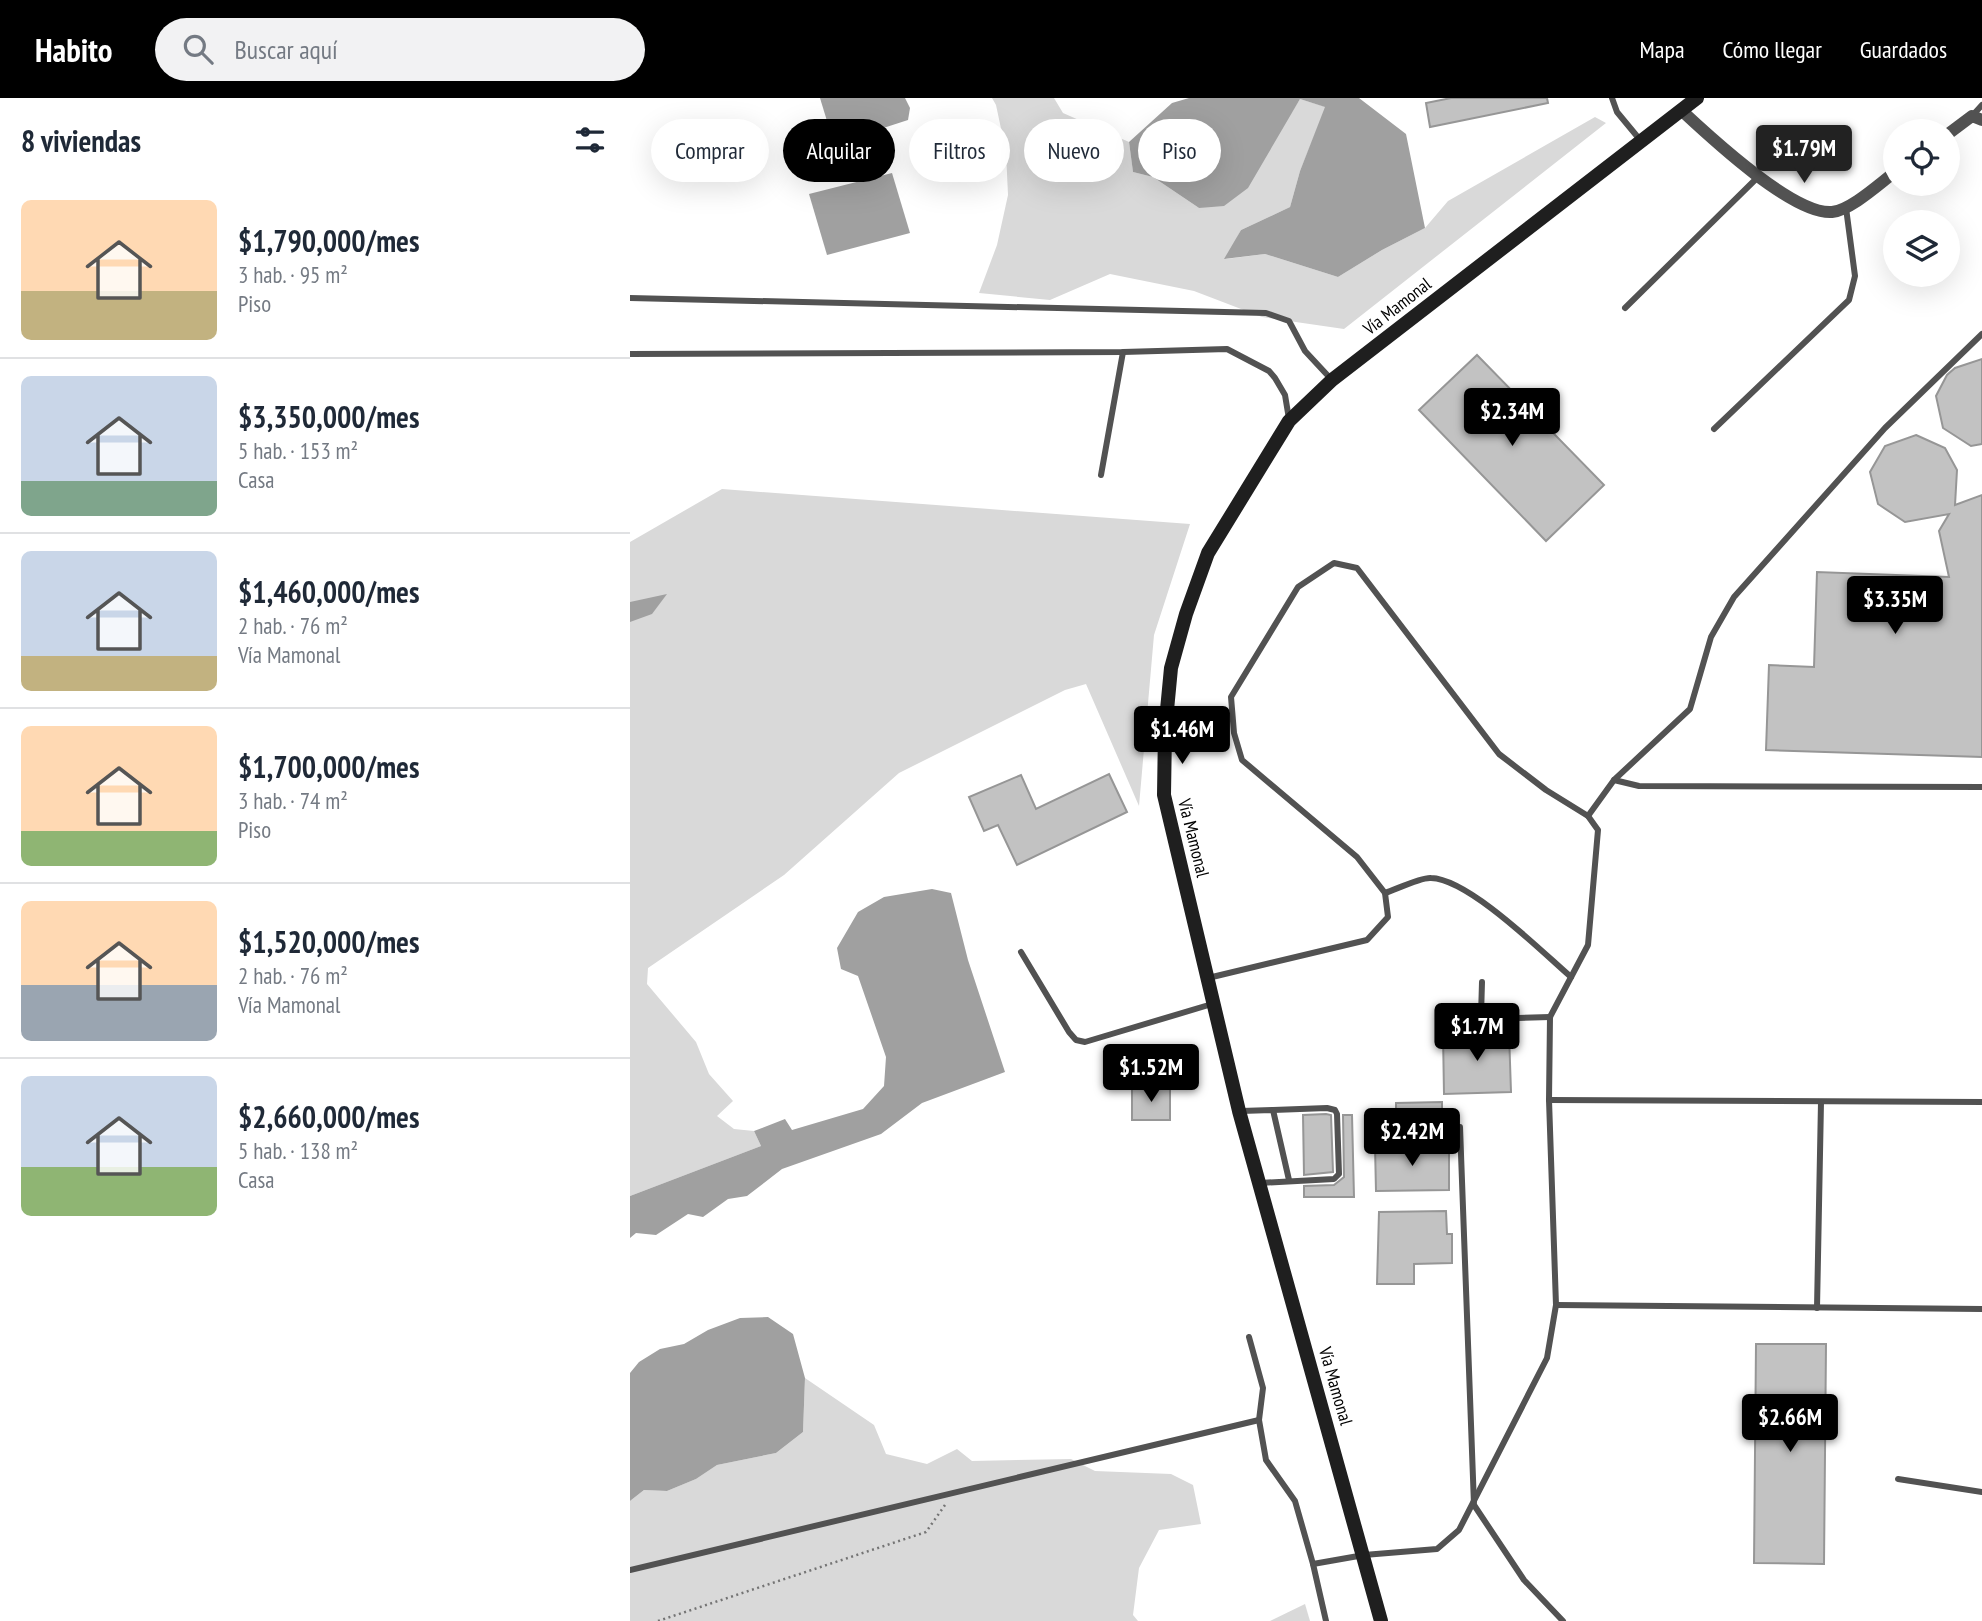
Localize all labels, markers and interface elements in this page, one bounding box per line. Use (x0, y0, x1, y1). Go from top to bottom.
search box (155, 18, 645, 81)
text: Habito (35, 28, 113, 71)
icon: search (179, 30, 217, 68)
text: Buscar aquí (235, 33, 338, 66)
text: Mapa (1640, 34, 1685, 65)
text: Cómo llegar (1723, 34, 1822, 65)
text: Guardados (1860, 34, 1947, 65)
chip: Comprar (651, 119, 769, 182)
chip: Alquilar (783, 119, 895, 182)
chip: Filtros (909, 119, 1010, 182)
chip: Nuevo (1024, 119, 1124, 182)
chip: Piso (1138, 119, 1221, 182)
map controls (1883, 119, 1960, 287)
button: locate (1883, 119, 1960, 196)
text: 8 viviendas (21, 121, 141, 160)
icon: filters (571, 121, 609, 159)
pin: $1.79M (1747, 126, 1861, 185)
text: $1.79M (1772, 133, 1836, 162)
button: layers (1883, 210, 1960, 287)
text: $1,790,000/mes (238, 221, 419, 260)
icon: home (77, 228, 161, 312)
text: 3 hab. · 95 m² (238, 260, 348, 289)
street label: Vía Mamonal (1358, 272, 1436, 340)
text: Piso (238, 289, 271, 318)
pin: $2.34M (1455, 388, 1569, 448)
text: $2.34M (1480, 396, 1544, 425)
text: $3,350,000/mes (238, 397, 419, 436)
icon: home (77, 404, 161, 488)
text: 5 hab. · 153 m² (238, 436, 358, 465)
text: Casa (238, 465, 274, 494)
text: $1,460,000/mes (238, 572, 419, 611)
pin: $3.35M (1838, 576, 1952, 636)
icon: home (77, 579, 161, 663)
text: $3.35M (1863, 584, 1927, 613)
text: 2 hab. · 76 m² (238, 611, 348, 640)
text: Vía Mamonal (238, 640, 340, 669)
pin: $1.46M (1125, 706, 1239, 766)
text: $1.46M (1150, 714, 1214, 743)
text: $1,700,000/mes (238, 747, 419, 786)
icon: home (77, 754, 161, 838)
text: 3 hab. · 74 m² (238, 786, 348, 815)
street label: Vía Mamonal (1173, 795, 1215, 880)
text: Piso (238, 815, 271, 844)
text: $1,520,000/mes (238, 922, 419, 961)
icon: home (77, 929, 161, 1013)
text: 2 hab. · 76 m² (238, 961, 348, 990)
text: Vía Mamonal (238, 990, 340, 1019)
pin: $1.7M (1428, 1004, 1526, 1063)
text: $1.7M (1450, 1011, 1504, 1040)
pin: $1.52M (1094, 1044, 1208, 1104)
text: $1.52M (1119, 1052, 1183, 1081)
text: $2,660,000/mes (238, 1097, 419, 1136)
icon: home (77, 1104, 161, 1188)
pin: $2.42M (1355, 1108, 1469, 1168)
text: $2.42M (1380, 1116, 1444, 1145)
text: 5 hab. · 138 m² (238, 1136, 358, 1165)
text: Casa (238, 1165, 274, 1194)
street label: Vía Mamonal (1314, 1343, 1358, 1428)
pin: $2.66M (1733, 1394, 1847, 1454)
text: $2.66M (1758, 1402, 1822, 1431)

